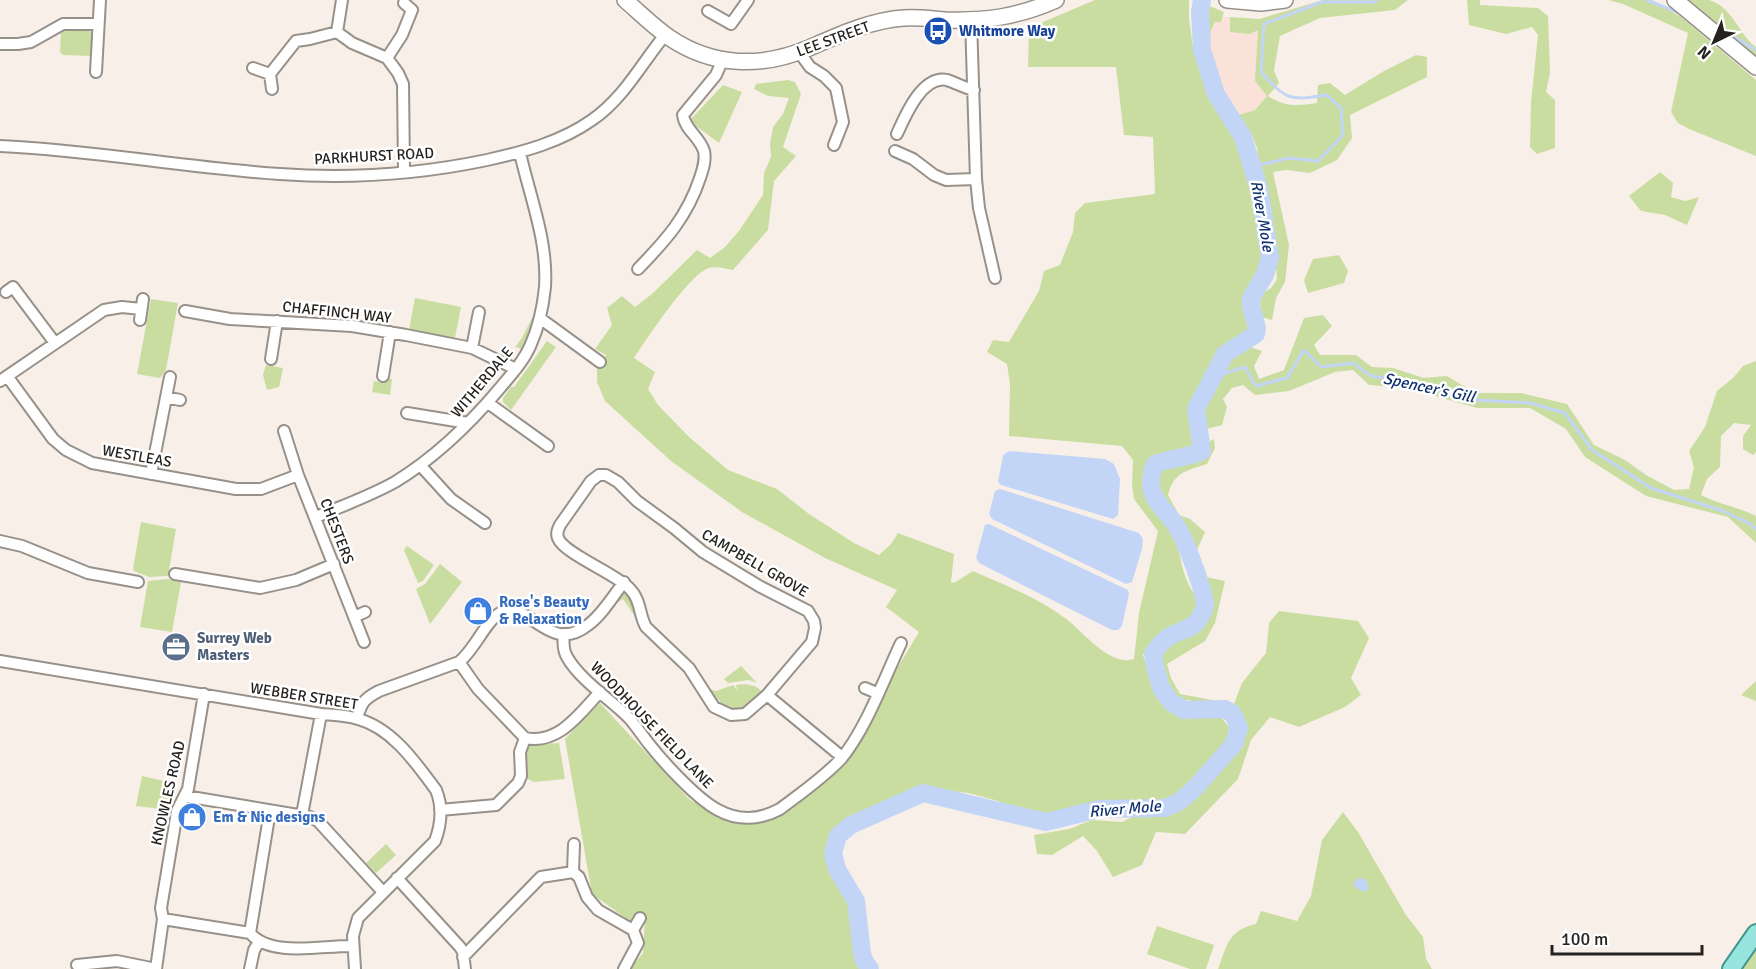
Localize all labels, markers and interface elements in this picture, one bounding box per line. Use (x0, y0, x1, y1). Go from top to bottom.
north arrow (1684, 12, 1744, 72)
bus stop icon: Whitmore Way (922, 15, 954, 47)
street label: LEE STREET (794, 17, 873, 61)
place label: Whitmore Way (959, 22, 1056, 40)
text: N (1694, 41, 1715, 63)
street label: PARKHURST ROAD (314, 144, 434, 168)
water label: River Mole (1246, 179, 1278, 254)
street label: CHAFFINCH WAY (282, 297, 393, 327)
street label: WITHERDALE (447, 343, 517, 421)
water label: Spencer's Gill (1381, 369, 1478, 408)
street label: WESTLEAS (101, 441, 173, 471)
street label: CHESTERS (316, 496, 358, 566)
street label: CAMPBELL GROVE (698, 525, 812, 601)
place label: Rose's Beauty & Relaxation (499, 593, 590, 628)
shop icon: Rose's Beauty & Relaxation (462, 595, 494, 627)
place label: Surrey Web Masters (197, 629, 272, 664)
office icon: Surrey Web Masters (160, 631, 192, 663)
street label: WOODHOUSE FIELD LANE (587, 658, 717, 792)
street label: WEBBER STREET (249, 679, 360, 714)
street label: KNOWLES ROAD (147, 739, 189, 847)
water label: River Mole (1088, 796, 1163, 822)
shop icon: Em & Nic designs (176, 801, 208, 833)
place label: Em & Nic designs (213, 808, 325, 826)
scale bar (1552, 918, 1702, 956)
text: 100 m (1561, 928, 1608, 950)

